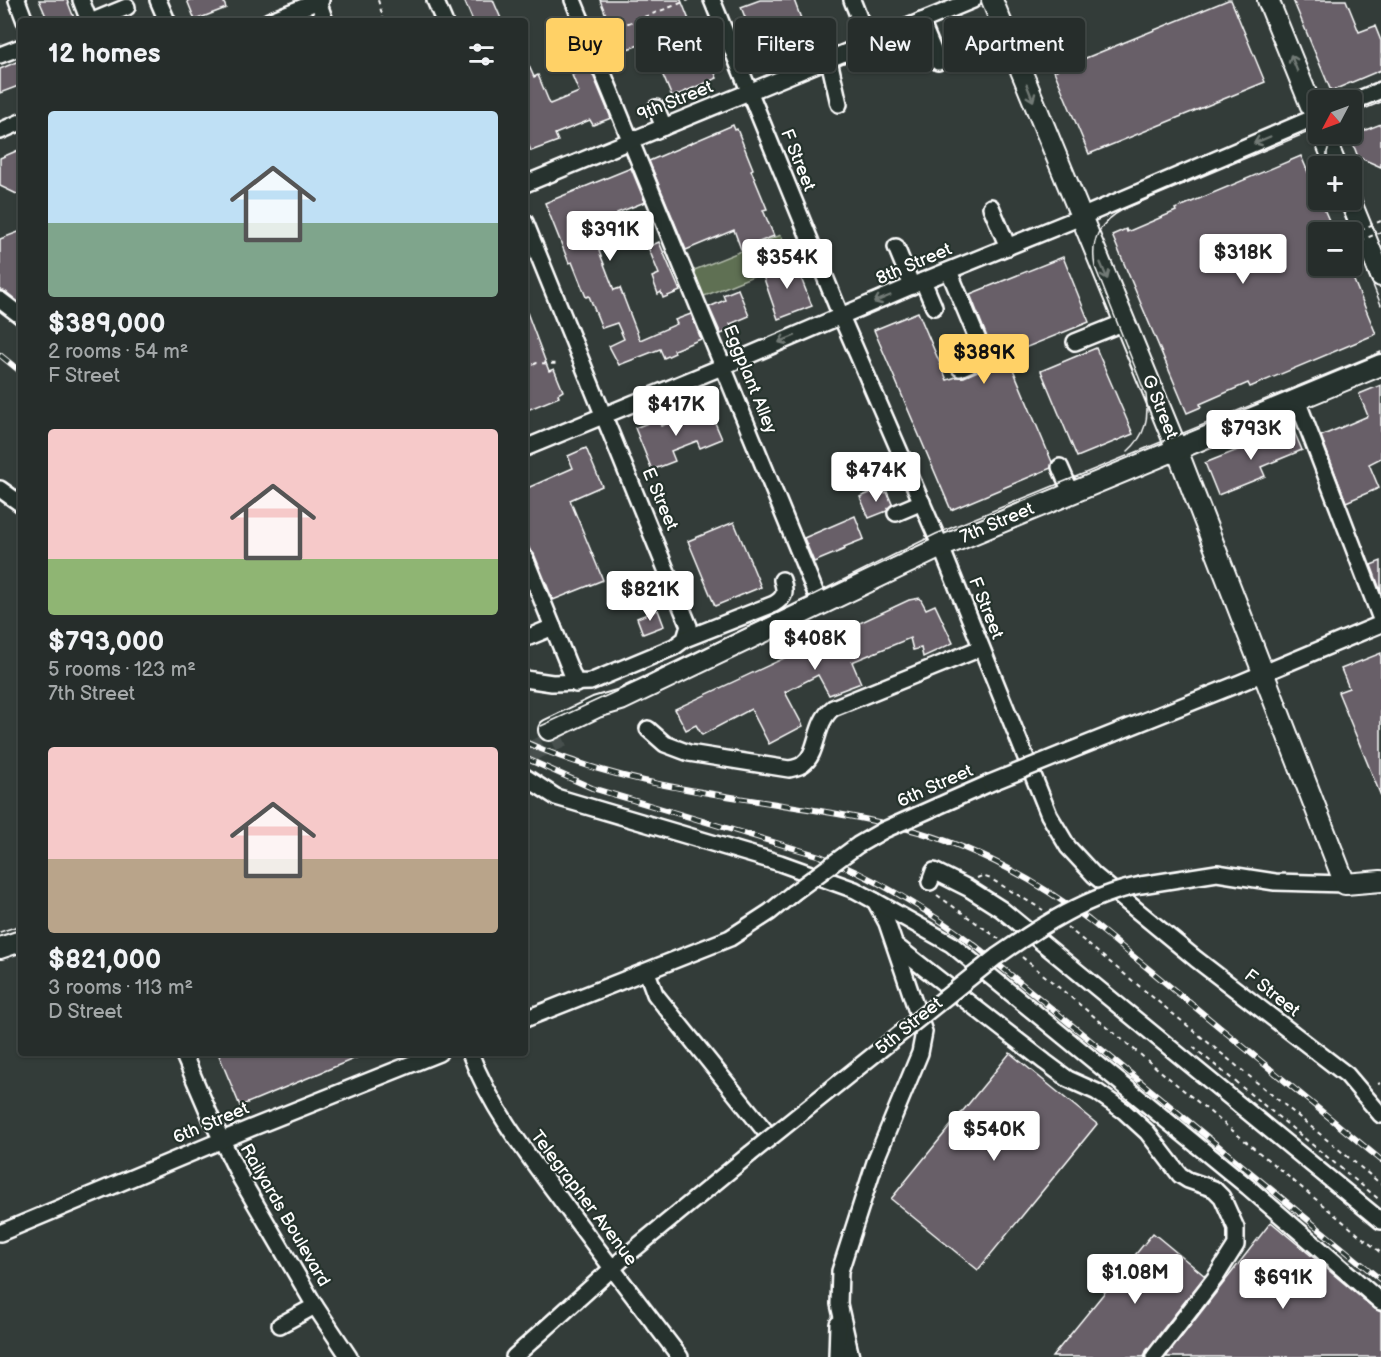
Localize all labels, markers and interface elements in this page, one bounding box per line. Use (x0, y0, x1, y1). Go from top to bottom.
chip: Buy (546, 18, 624, 72)
chip: Rent (636, 18, 723, 72)
chip: Filters (735, 18, 836, 72)
chip: New (848, 18, 932, 72)
chip: Apartment (944, 18, 1085, 72)
icon: filters (465, 38, 498, 71)
text: 12 homes (48, 39, 160, 70)
one-way arrow (1288, 54, 1299, 73)
street label: 9th Street (634, 76, 716, 126)
one-way arrow (1025, 83, 1036, 102)
north arrow (1308, 90, 1362, 144)
map controls (1308, 90, 1362, 276)
street label: F Street (776, 126, 820, 194)
one-way arrow (1253, 135, 1272, 146)
icon: home (219, 150, 327, 258)
button: + (1308, 156, 1362, 210)
pin: $391K (568, 211, 652, 262)
text: $391K (581, 218, 639, 242)
button: − (1308, 222, 1362, 276)
pin: $318K (1201, 234, 1285, 285)
pin: $354K (745, 239, 829, 290)
street label: 8th Street (873, 239, 955, 289)
text: $318K (1214, 241, 1272, 265)
text: $354K (756, 246, 818, 270)
one-way arrow (1098, 262, 1110, 280)
one-way arrow (873, 293, 891, 305)
text: $389,000 (48, 309, 166, 340)
street label: Eggplant Alley (719, 322, 782, 437)
one-way arrow (778, 334, 797, 345)
pin: $389K (942, 334, 1026, 385)
text: 2 rooms · 54 m² (48, 340, 188, 364)
text: $389K (953, 341, 1015, 365)
text: F Street (48, 364, 120, 388)
street label: G Street (1138, 372, 1183, 443)
pin: $417K (634, 386, 718, 437)
text: $417K (647, 393, 705, 417)
pin: $793K (1209, 410, 1293, 461)
text: $793K (1220, 417, 1282, 441)
pin: $474K (834, 452, 918, 503)
text: $474K (845, 459, 907, 483)
street label: E Street (637, 465, 683, 534)
icon: home (219, 468, 327, 576)
street label: 7th Street (957, 498, 1038, 548)
pin: $821K (608, 571, 692, 622)
street label: F Street (964, 574, 1008, 642)
text: $821K (621, 578, 679, 602)
pin: $408K (773, 620, 857, 671)
text: $793,000 (48, 627, 164, 658)
text: $408K (783, 627, 847, 651)
text: 5 rooms · 123 m² (48, 658, 196, 682)
text: 7th Street (48, 682, 135, 706)
street label: 6th Street (894, 760, 976, 812)
icon: home (219, 786, 327, 894)
text: $821,000 (48, 945, 161, 976)
street label: F Street (1240, 965, 1304, 1021)
text: 3 rooms · 113 m² (48, 976, 193, 1000)
street label: 5th Street (871, 992, 947, 1059)
text: D Street (48, 1000, 123, 1024)
street label: 6th Street (170, 1097, 253, 1148)
pin: $540K (952, 1111, 1036, 1162)
text: $540K (963, 1118, 1025, 1142)
street label: Telegrapher Avenue (526, 1126, 642, 1270)
street label: Railyards Boulevard (236, 1140, 334, 1290)
pin: $1.08M (1086, 1254, 1184, 1305)
pin: $691K (1241, 1259, 1325, 1310)
text: $1.08M (1101, 1261, 1169, 1285)
text: $691K (1253, 1266, 1313, 1290)

